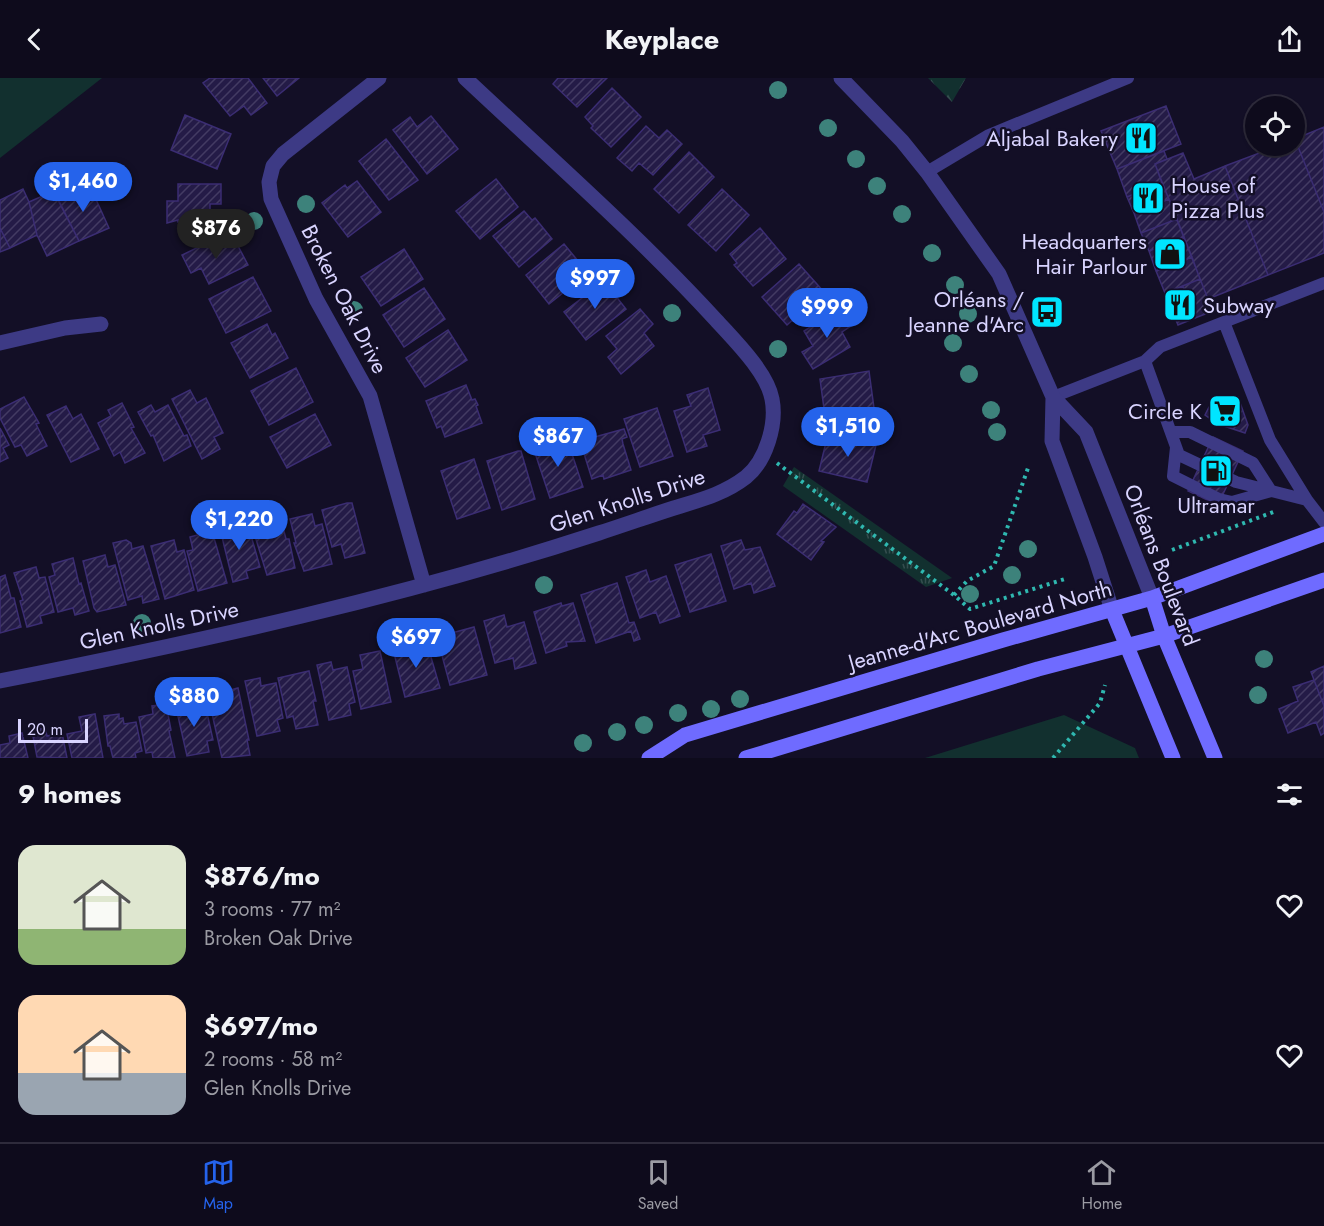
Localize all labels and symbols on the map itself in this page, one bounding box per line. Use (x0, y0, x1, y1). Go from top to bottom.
restaurant icon: Aljabal Bakery (1123, 120, 1159, 156)
place label: Aljabal Bakery (986, 122, 1118, 154)
pin: $1,460 (34, 162, 132, 213)
place label: House of Pizza Plus (1171, 169, 1265, 226)
restaurant icon: House of Pizza Plus (1130, 180, 1166, 216)
pin: $876 (180, 209, 252, 260)
street label: Broken Oak Drive (294, 219, 396, 379)
place label: Headquarters Hair Parlour (1022, 225, 1147, 282)
shop icon: Headquarters Hair Parlour (1152, 236, 1188, 272)
pin: $997 (559, 259, 631, 310)
place label: Orléans / Jeanne d'Arc (905, 283, 1024, 340)
restaurant icon: Subway (1162, 287, 1198, 323)
pin: $999 (791, 288, 863, 339)
place label: Subway (1203, 289, 1274, 321)
bus stop icon: Orléans / Jeanne d'Arc (1029, 294, 1065, 330)
supermarket icon: Circle K (1207, 393, 1243, 429)
place label: Circle K (1128, 395, 1203, 427)
pin: $1,510 (799, 407, 897, 458)
pin: $867 (522, 417, 594, 468)
fuel station icon: Ultramar (1198, 453, 1234, 489)
street label: Glen Knolls Drive (545, 460, 709, 540)
street label: Orléans Boulevard (1116, 479, 1208, 651)
place label: Ultramar (1177, 489, 1255, 521)
pin: $1,220 (190, 500, 288, 551)
street label: Jeanne-d'Arc Boulevard North (842, 572, 1116, 679)
street label: Glen Knolls Drive (76, 593, 242, 657)
pin: $697 (380, 618, 452, 669)
pin: $880 (158, 677, 230, 728)
scale bar (18, 716, 88, 744)

